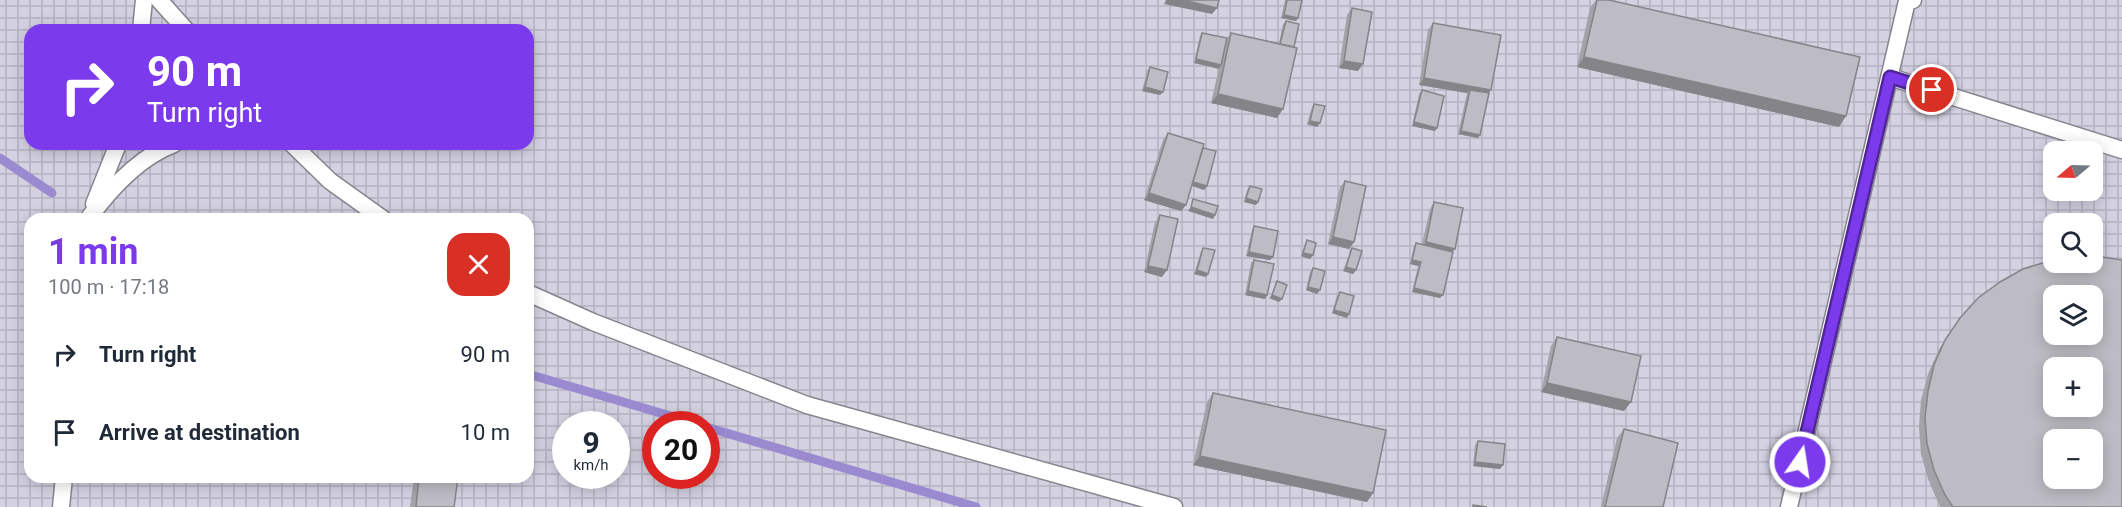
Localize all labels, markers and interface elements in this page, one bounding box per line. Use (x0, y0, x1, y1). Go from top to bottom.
text: 90 m (147, 47, 242, 96)
icon: right (48, 48, 126, 126)
pin (1906, 64, 1957, 115)
icon: arrive (1915, 73, 1948, 106)
text: Turn right (147, 97, 262, 129)
north arrow (2043, 141, 2103, 201)
map controls (2043, 141, 2103, 489)
button: search (2043, 213, 2103, 273)
text: 1 min (48, 231, 139, 273)
button: close (447, 233, 510, 296)
text: 100 m · 17:18 (48, 275, 169, 299)
button: layers (2043, 285, 2103, 345)
icon: right (48, 338, 81, 371)
text: Turn right (99, 342, 196, 367)
text: 90 m (461, 342, 510, 367)
button: + (2043, 357, 2103, 417)
speed limit sign: 20 (642, 411, 720, 489)
icon: arrive (48, 416, 81, 449)
text: Arrive at destination (99, 420, 300, 445)
text: 10 m (461, 420, 510, 445)
text: 9 (582, 425, 600, 460)
button: − (2043, 429, 2103, 489)
position arrow (1768, 430, 1832, 494)
text: km/h (573, 456, 609, 474)

